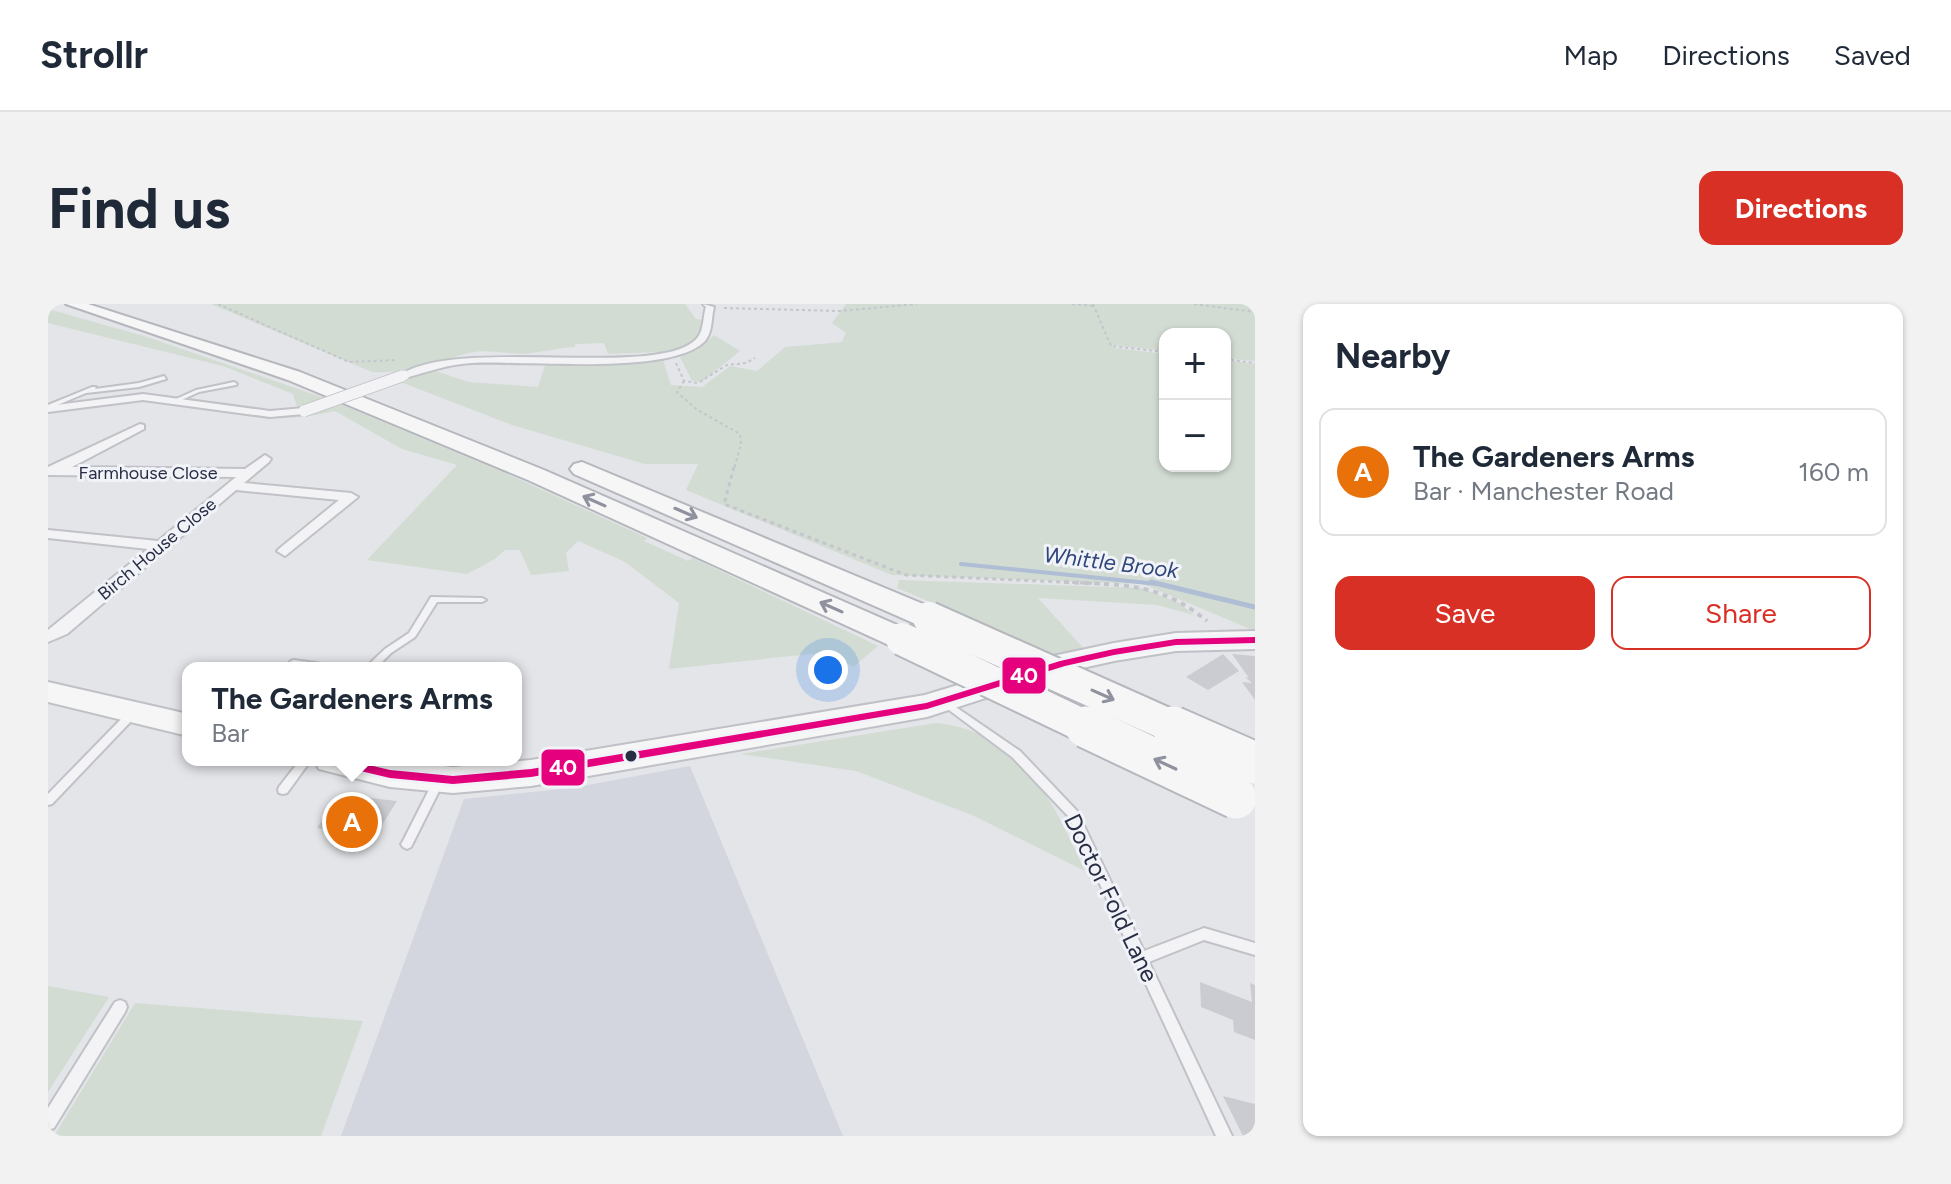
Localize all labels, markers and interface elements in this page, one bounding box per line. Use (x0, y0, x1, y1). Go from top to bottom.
text: Strollr (40, 32, 148, 78)
text: Map (1564, 38, 1618, 72)
text: Directions (1662, 38, 1790, 72)
text: Saved (1834, 38, 1911, 72)
button: Directions (1699, 171, 1903, 245)
text: Find us (48, 175, 230, 242)
map controls (1159, 328, 1231, 472)
button: + (1159, 328, 1231, 400)
text: Nearby (1335, 336, 1450, 377)
button: − (1159, 400, 1231, 472)
text: The Gardeners Arms (1413, 438, 1695, 475)
text: A (1354, 456, 1372, 488)
text: 160 m (1798, 456, 1869, 488)
street label: Farmhouse Close (78, 462, 218, 484)
text: Bar · Manchester Road (1413, 475, 1674, 507)
one-way arrow (582, 492, 607, 507)
street label: Birch House Close (93, 493, 221, 605)
one-way arrow (673, 507, 698, 522)
water label: Whittle Brook (1042, 541, 1181, 584)
button: Save (1335, 576, 1595, 650)
button: Share (1611, 576, 1871, 650)
one-way arrow (819, 599, 844, 614)
your location (808, 650, 848, 690)
line badge: 40 (1001, 656, 1047, 695)
popup (182, 662, 522, 766)
text: 40 (1010, 662, 1038, 689)
text: The Gardeners Arms (211, 680, 493, 717)
one-way arrow (1090, 689, 1114, 704)
text: Bar (211, 717, 249, 749)
line badge: 40 (540, 748, 586, 787)
unlabelled marker (623, 748, 639, 764)
text: 40 (549, 754, 577, 781)
one-way arrow (1154, 756, 1178, 771)
pin: A (326, 792, 378, 852)
street label: Doctor Fold Lane (1058, 809, 1165, 987)

